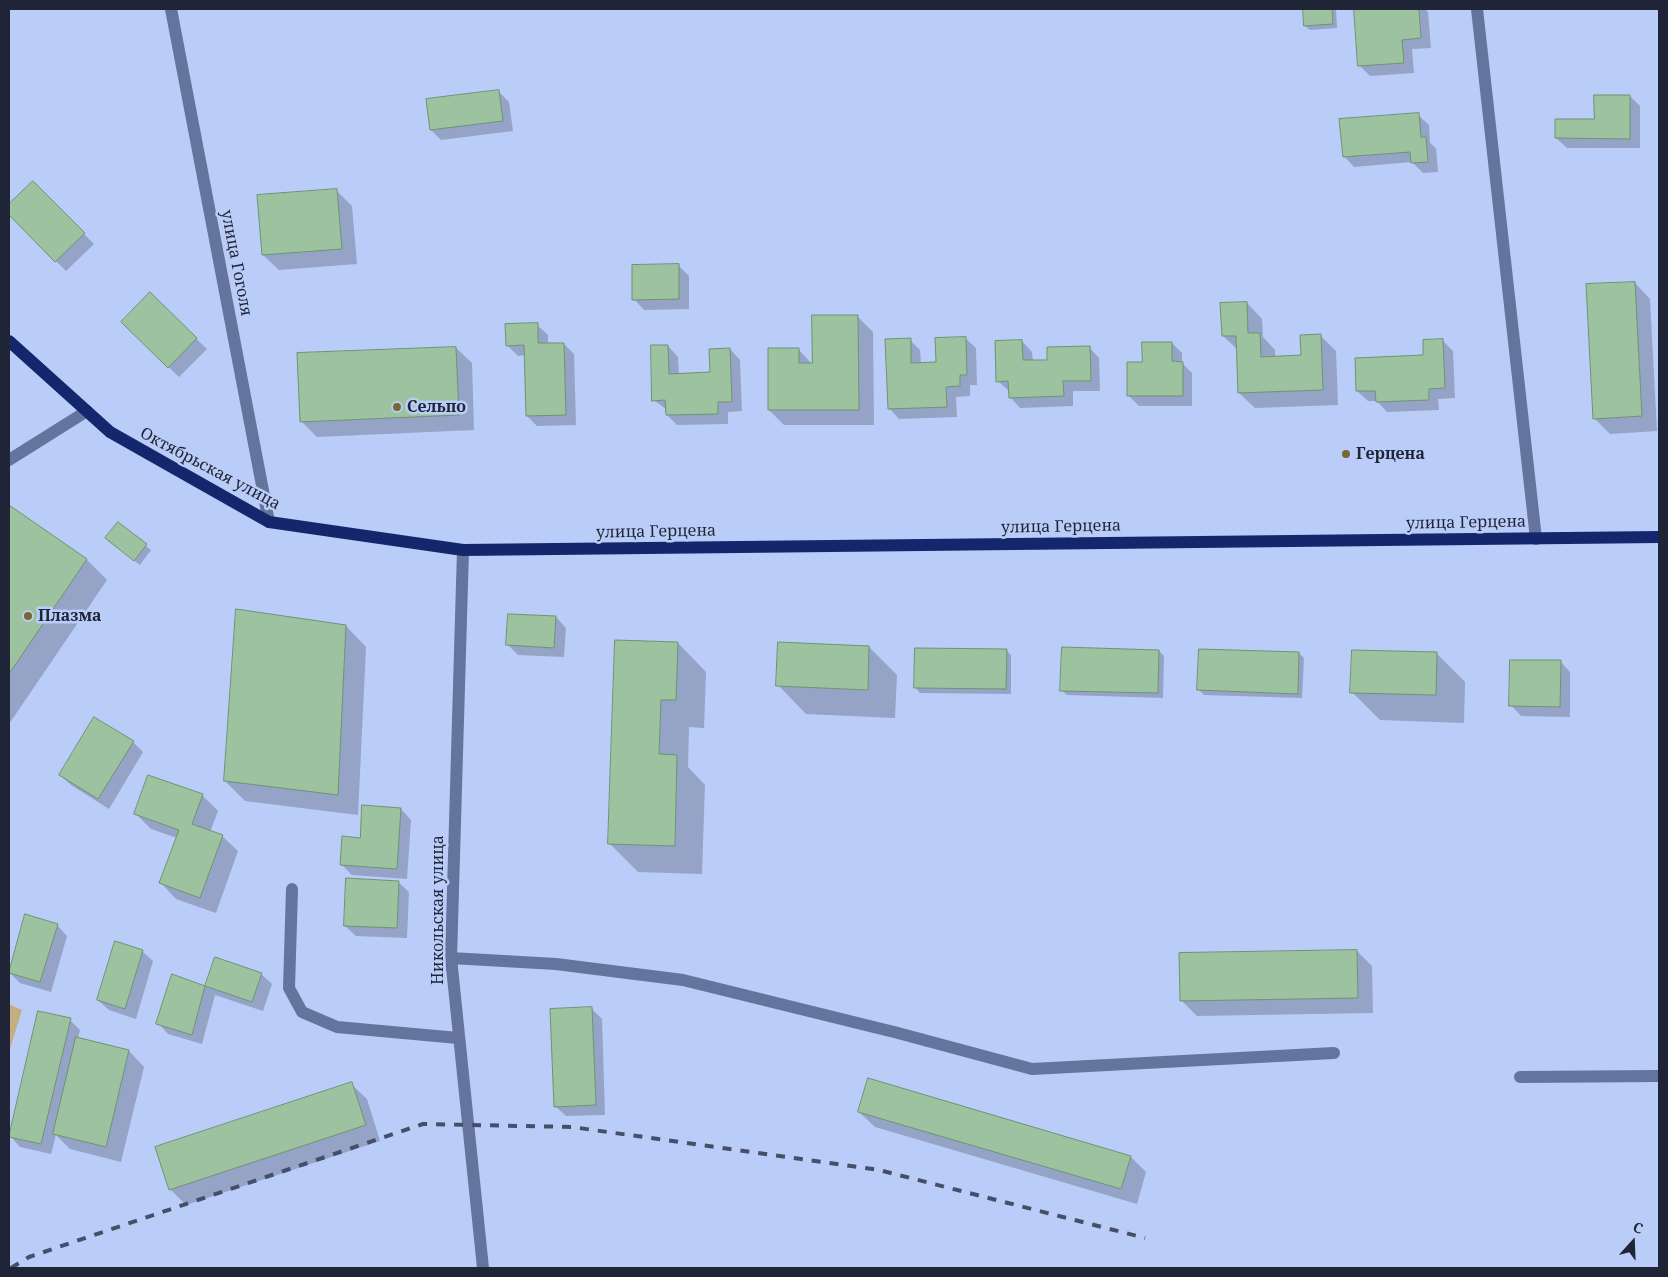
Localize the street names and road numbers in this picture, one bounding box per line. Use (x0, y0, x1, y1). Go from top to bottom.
street label: улица Гоголя (216, 208, 256, 318)
street label: Октябрьская улица (137, 424, 283, 514)
street label: улица Герцена (1406, 512, 1526, 534)
street label: улица Герцена (1001, 516, 1121, 538)
street label: улица Герцена (596, 521, 716, 543)
street label: Никольская улица (428, 835, 448, 985)

